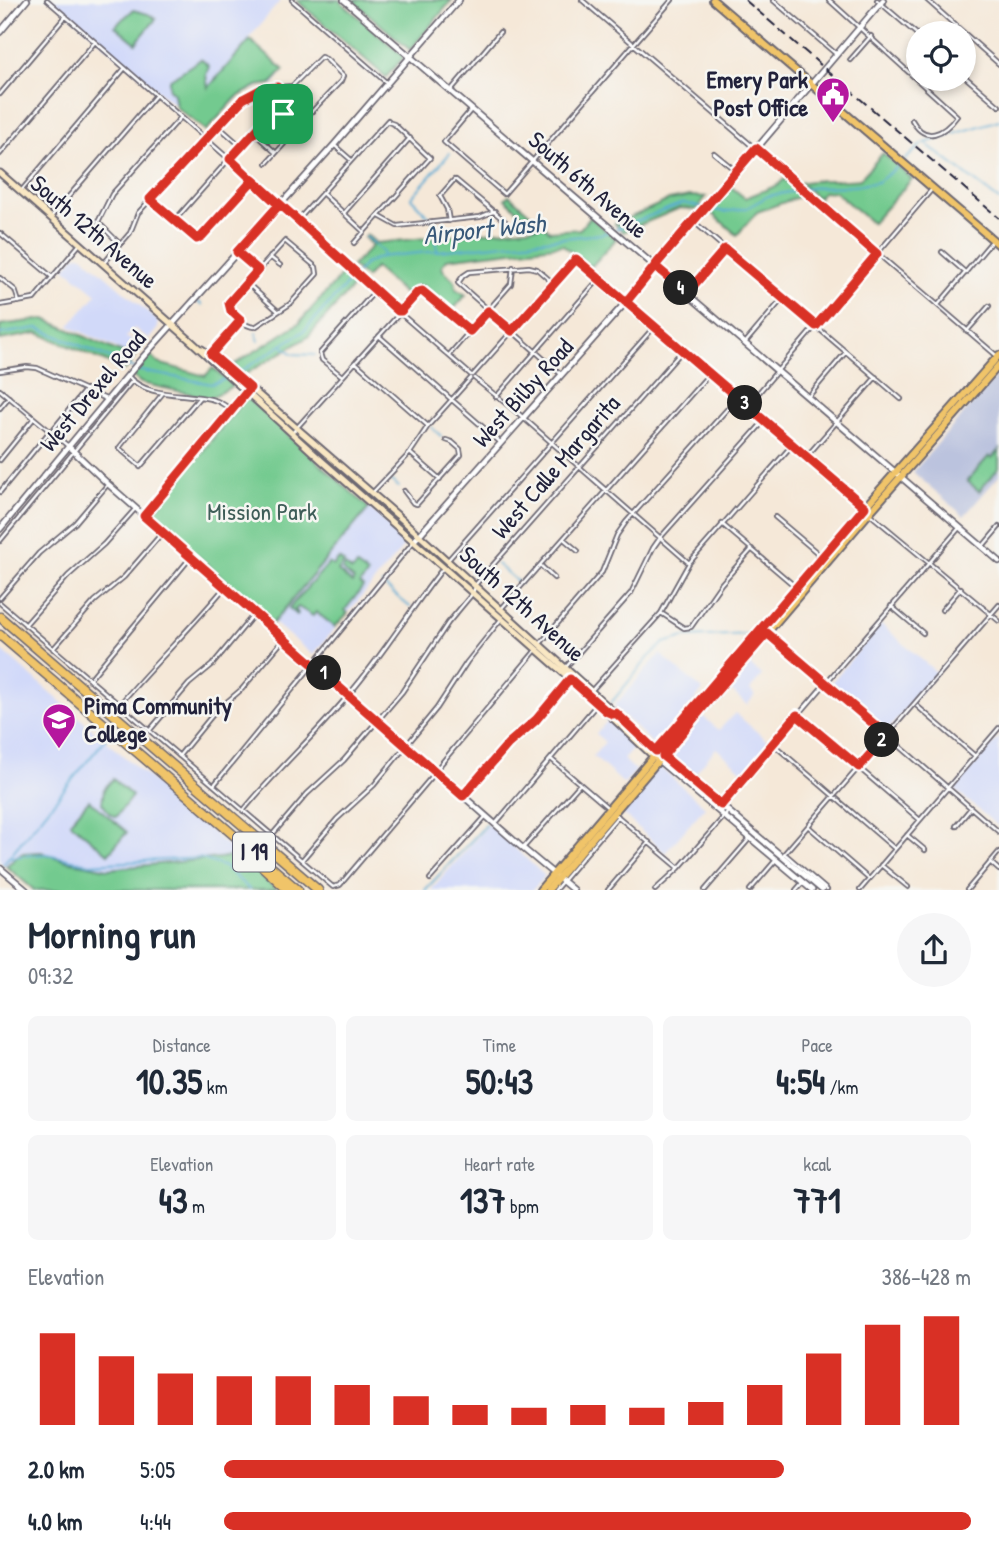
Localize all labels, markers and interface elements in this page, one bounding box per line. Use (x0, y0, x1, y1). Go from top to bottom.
map controls (906, 21, 976, 91)
button: locate (906, 21, 976, 91)
place label: Emery Park Post Office (706, 63, 808, 123)
public building icon: Emery Park Post Office (814, 75, 852, 124)
pin (253, 84, 313, 144)
icon: arrive (264, 95, 302, 133)
street label: South 6th Avenue (522, 123, 656, 245)
street label: South 12th Avenue (24, 167, 165, 296)
water label: Airport Wash (421, 204, 549, 253)
pin: 4 (664, 270, 698, 306)
text: 4 (677, 274, 684, 300)
street label: West Drexel Road (32, 323, 152, 458)
street label: West Bilby Road (465, 331, 580, 454)
pin: 3 (728, 386, 762, 420)
street label: West Calle Margarita (484, 388, 627, 545)
text: 3 (740, 389, 749, 415)
park label: Mission Park (207, 495, 317, 527)
street label: South 12th Avenue (453, 538, 593, 669)
pin: 1 (306, 656, 342, 690)
text: 1 (320, 659, 327, 685)
place label: Pima Community College (84, 689, 232, 750)
school or university icon: Pima Community College (40, 701, 78, 750)
pin: 2 (864, 722, 900, 758)
text: 2 (877, 726, 886, 752)
road number: I 19 (233, 832, 275, 872)
text: Morning run (28, 908, 196, 960)
button: share (897, 913, 971, 987)
text: 09:32 (28, 960, 73, 991)
text: Distance (153, 1032, 211, 1058)
text: Time (483, 1032, 516, 1058)
text: Pace (801, 1032, 833, 1058)
text: 10.35 (136, 1058, 202, 1105)
text: 50:43 (466, 1058, 533, 1105)
text: 4:54 (776, 1058, 825, 1105)
text: km (202, 1074, 228, 1100)
text: /km (825, 1074, 858, 1100)
text: Elevation (150, 1151, 213, 1177)
text: Heart rate (464, 1151, 535, 1177)
text: kcal (803, 1151, 831, 1177)
text: 43 (159, 1177, 188, 1224)
text: 137 (460, 1177, 506, 1224)
text: 771 (793, 1177, 841, 1224)
text: m (188, 1193, 205, 1219)
text: bpm (506, 1193, 539, 1219)
text: Elevation (28, 1261, 104, 1292)
text: 386–428 m (882, 1261, 971, 1292)
text: 2.0 km (28, 1454, 84, 1485)
text: 5:05 (140, 1454, 175, 1485)
text: 4.0 km (28, 1506, 82, 1537)
text: 4:44 (140, 1506, 171, 1537)

